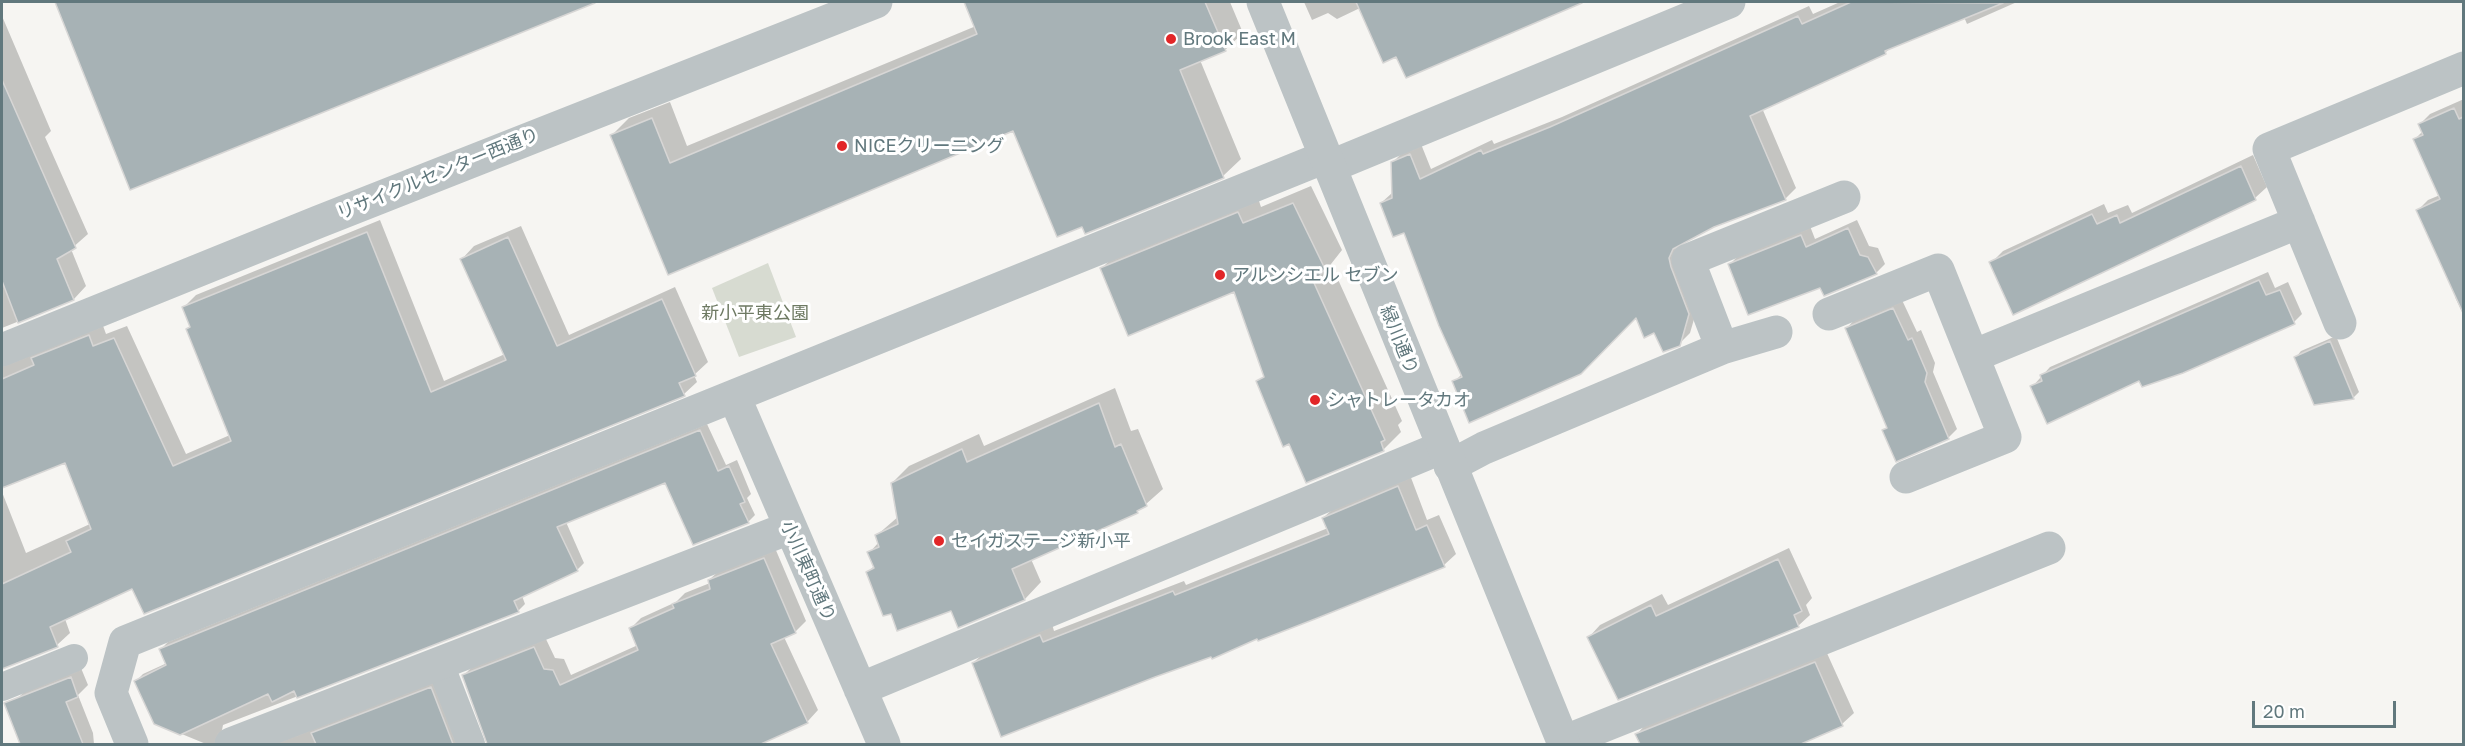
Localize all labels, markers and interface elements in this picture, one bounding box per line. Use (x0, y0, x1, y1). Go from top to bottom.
place label: Brook East M (1183, 28, 1296, 50)
marker: Brook East M (1164, 32, 1178, 46)
street label: リサイクルセンター西通り (334, 124, 542, 224)
place label: NICEクリーニング (854, 135, 1005, 157)
marker: NICEクリーニング (835, 139, 849, 153)
place label: アルンシエル セブン (1232, 264, 1398, 286)
marker: アルンシエル セブン (1213, 268, 1227, 282)
park label: 新小平東公園 (701, 302, 809, 324)
street label: 緑川通り (1376, 303, 1422, 377)
place label: シャトレータカオ (1327, 389, 1471, 411)
marker: シャトレータカオ (1308, 393, 1322, 407)
street label: 小川東町通り (776, 517, 840, 625)
place label: セイガステージ新小平 (951, 530, 1131, 552)
marker: セイガステージ新小平 (932, 534, 946, 548)
scale bar (2255, 689, 2399, 727)
text: 20 m (2263, 700, 2305, 722)

